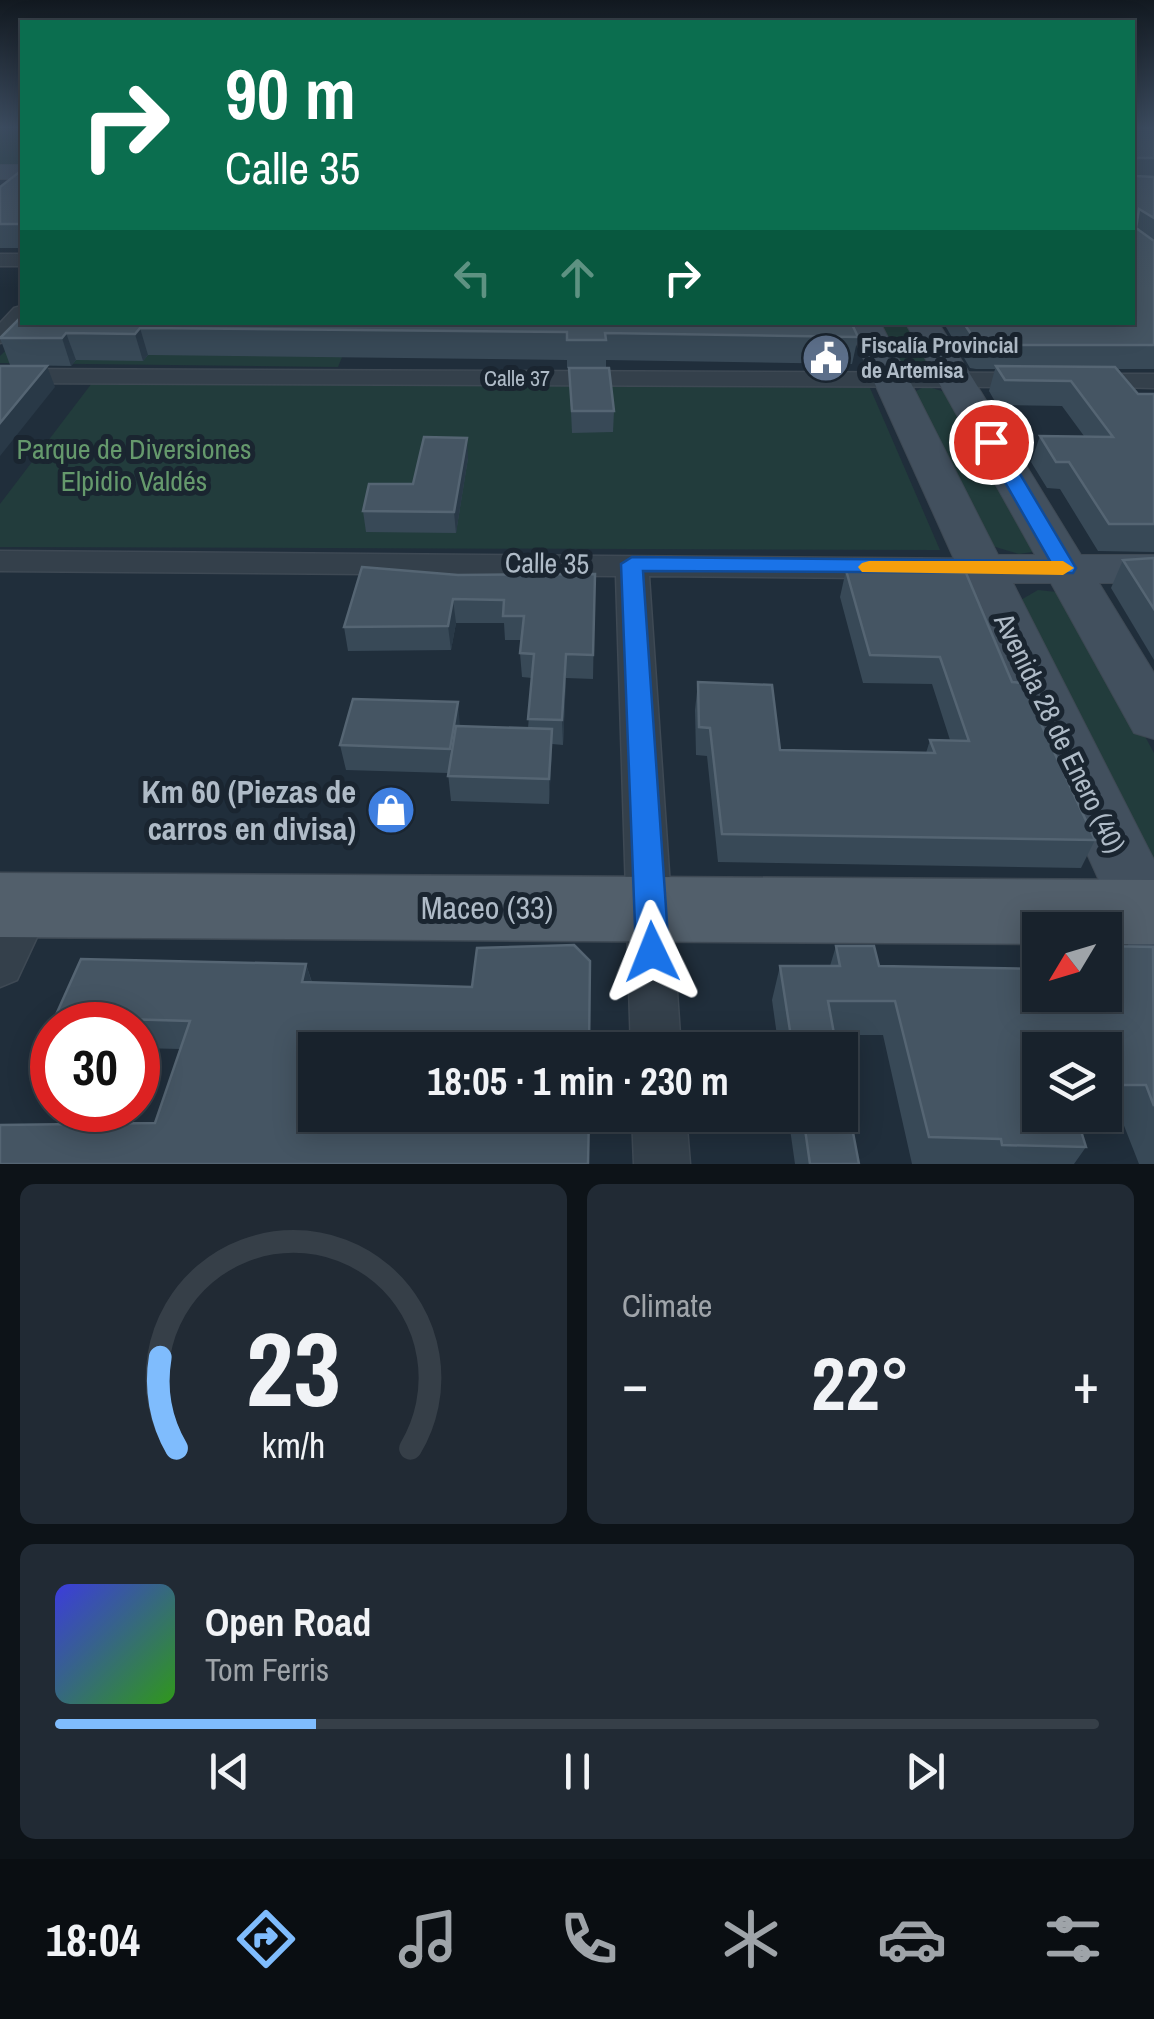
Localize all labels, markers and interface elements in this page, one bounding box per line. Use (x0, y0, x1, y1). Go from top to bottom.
text: 90 m (225, 47, 356, 141)
icon: right (60, 60, 190, 190)
text: Calle 35 (225, 137, 360, 198)
icon: left (445, 250, 500, 305)
icon: ahead (550, 250, 605, 305)
icon: right (655, 250, 710, 305)
place label: Fiscalía Provincial de Artemisa (861, 330, 1018, 385)
public building icon: Fiscalía Provincial de Artemisa (800, 332, 852, 384)
street label: Calle 37 (484, 363, 550, 393)
pin (949, 400, 1034, 485)
icon: arrive (964, 415, 1019, 470)
park label: Parque de Diversiones Elpidio Valdés (17, 430, 251, 500)
street label: Calle 35 (505, 543, 589, 583)
street label: Avenida 28 de Enero (40) (985, 606, 1135, 859)
place label: Km 60 (Piezas de carros en divisa) (142, 770, 356, 850)
shop icon: Km 60 (Piezas de carros en divisa) (365, 784, 417, 836)
street label: Maceo (33) (421, 886, 553, 929)
position arrow (600, 900, 704, 1004)
north arrow (1022, 912, 1122, 1012)
map controls (1022, 912, 1122, 1132)
speed limit sign: 30 (30, 1002, 160, 1132)
button: layers (1022, 1032, 1122, 1132)
text: 18:05 · 1 min · 230 m (427, 1056, 729, 1107)
text: Climate (622, 1284, 712, 1327)
text: 23 (246, 1298, 341, 1438)
text: 22° (811, 1332, 910, 1433)
text: − (622, 1346, 648, 1420)
text: + (1073, 1346, 1099, 1420)
text: km/h (262, 1421, 325, 1469)
text: Open Road (205, 1597, 371, 1648)
text: Tom Ferris (205, 1648, 329, 1691)
icon: previous (202, 1744, 257, 1799)
icon: pause (550, 1744, 605, 1799)
icon: next (898, 1744, 953, 1799)
icon: directions (231, 1904, 301, 1974)
icon: music (393, 1904, 463, 1974)
icon: phone (554, 1904, 624, 1974)
icon: climate (716, 1904, 786, 1974)
icon: car (877, 1904, 947, 1974)
icon: filters (1038, 1904, 1108, 1974)
text: 18:04 (46, 1909, 140, 1970)

